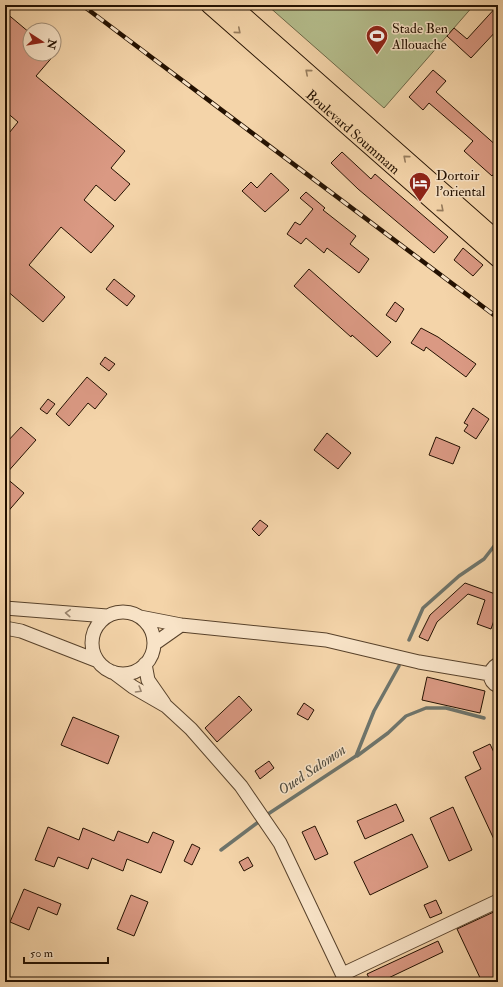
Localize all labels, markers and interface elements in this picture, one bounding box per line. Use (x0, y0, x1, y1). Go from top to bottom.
place label: Stade Ben Allouache (391, 20, 448, 53)
north arrow (22, 22, 62, 62)
sports icon: Stade Ben Allouache (364, 23, 390, 56)
one-way arrow (233, 26, 241, 33)
text: N (44, 37, 59, 51)
one-way arrow (305, 70, 313, 77)
street label: Boulevard Soummam (303, 86, 404, 178)
one-way arrow (403, 156, 410, 163)
place label: Dortoir l'oriental (436, 167, 486, 200)
hotel icon: Dortoir l'oriental (407, 170, 433, 203)
one-way arrow (436, 204, 443, 211)
one-way arrow (65, 609, 71, 618)
one-way arrow (135, 686, 142, 693)
water label: Oued Salomon (274, 740, 350, 800)
scale bar (24, 939, 108, 965)
text: 50 m (30, 946, 54, 961)

